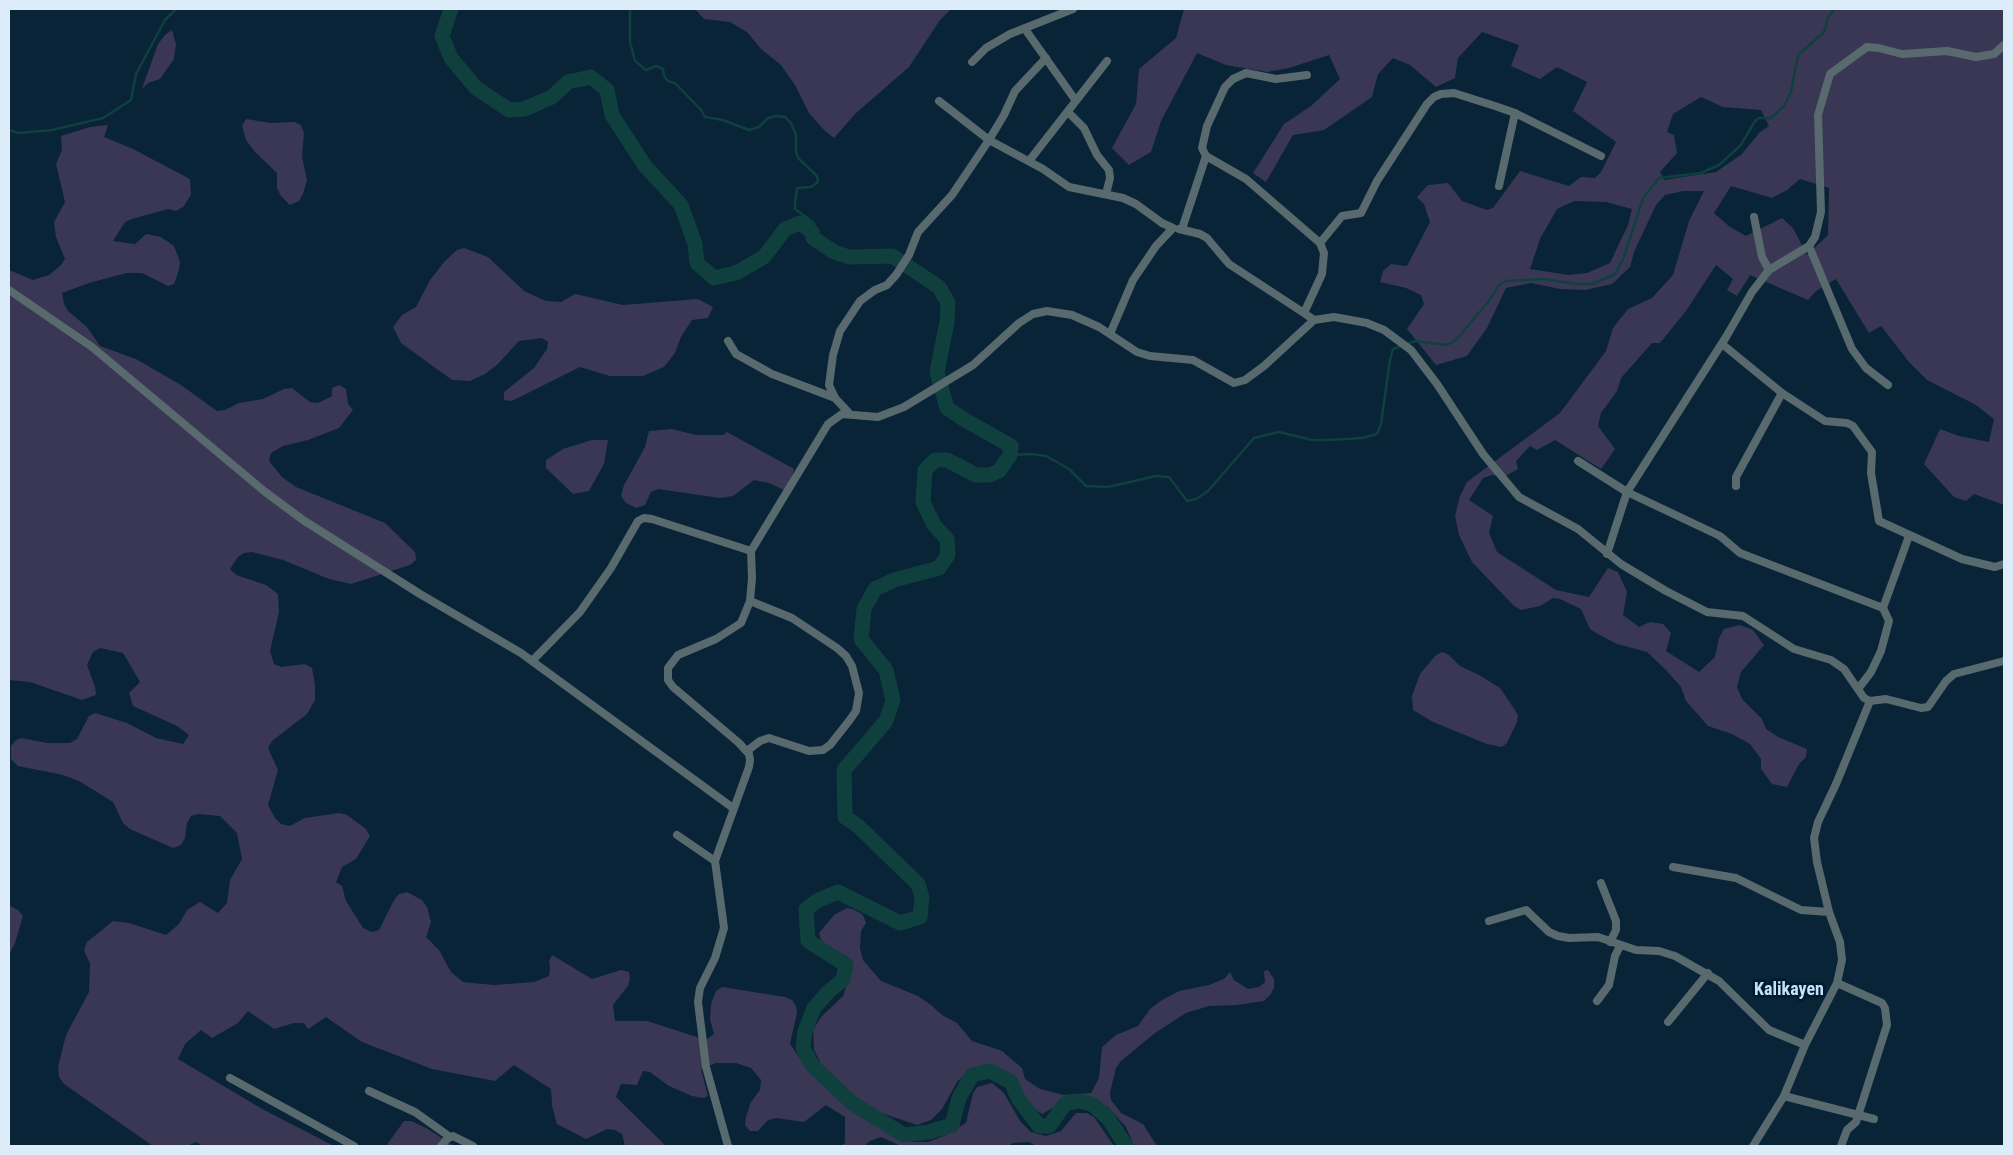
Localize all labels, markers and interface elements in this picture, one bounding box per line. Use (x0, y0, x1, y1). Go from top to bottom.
district label: Kalikayen (1754, 979, 1824, 1001)

